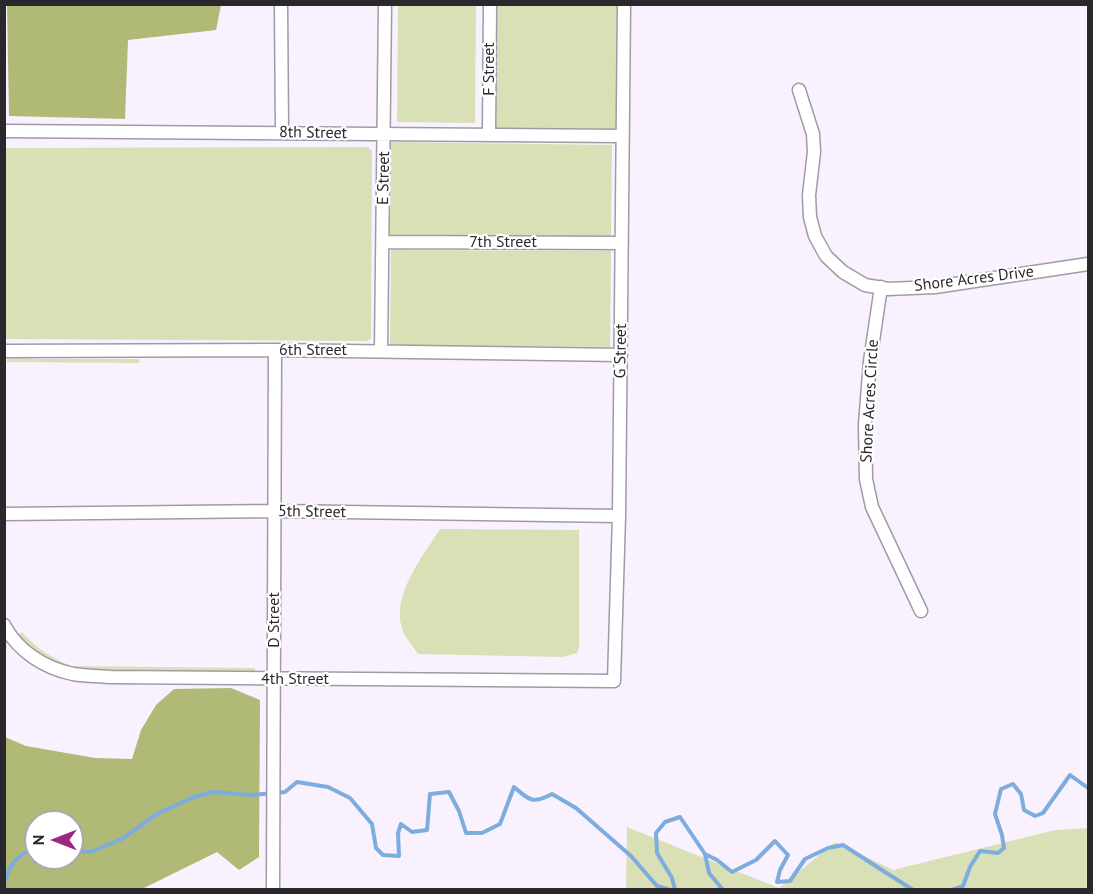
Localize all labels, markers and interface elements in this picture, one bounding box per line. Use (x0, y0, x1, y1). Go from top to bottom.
street label: F Street (479, 42, 499, 96)
street label: 8th Street (279, 123, 347, 143)
street label: E Street (374, 151, 394, 205)
street label: 7th Street (469, 232, 537, 252)
street label: Shore Acres Drive (913, 262, 1035, 296)
street label: G Street (611, 323, 631, 379)
street label: Shore Acres Circle (857, 339, 883, 463)
street label: 6th Street (279, 340, 347, 360)
street label: 5th Street (278, 502, 346, 522)
street label: D Street (264, 592, 284, 648)
street label: 4th Street (261, 669, 329, 689)
north arrow (24, 810, 84, 870)
text: N (28, 835, 48, 845)

